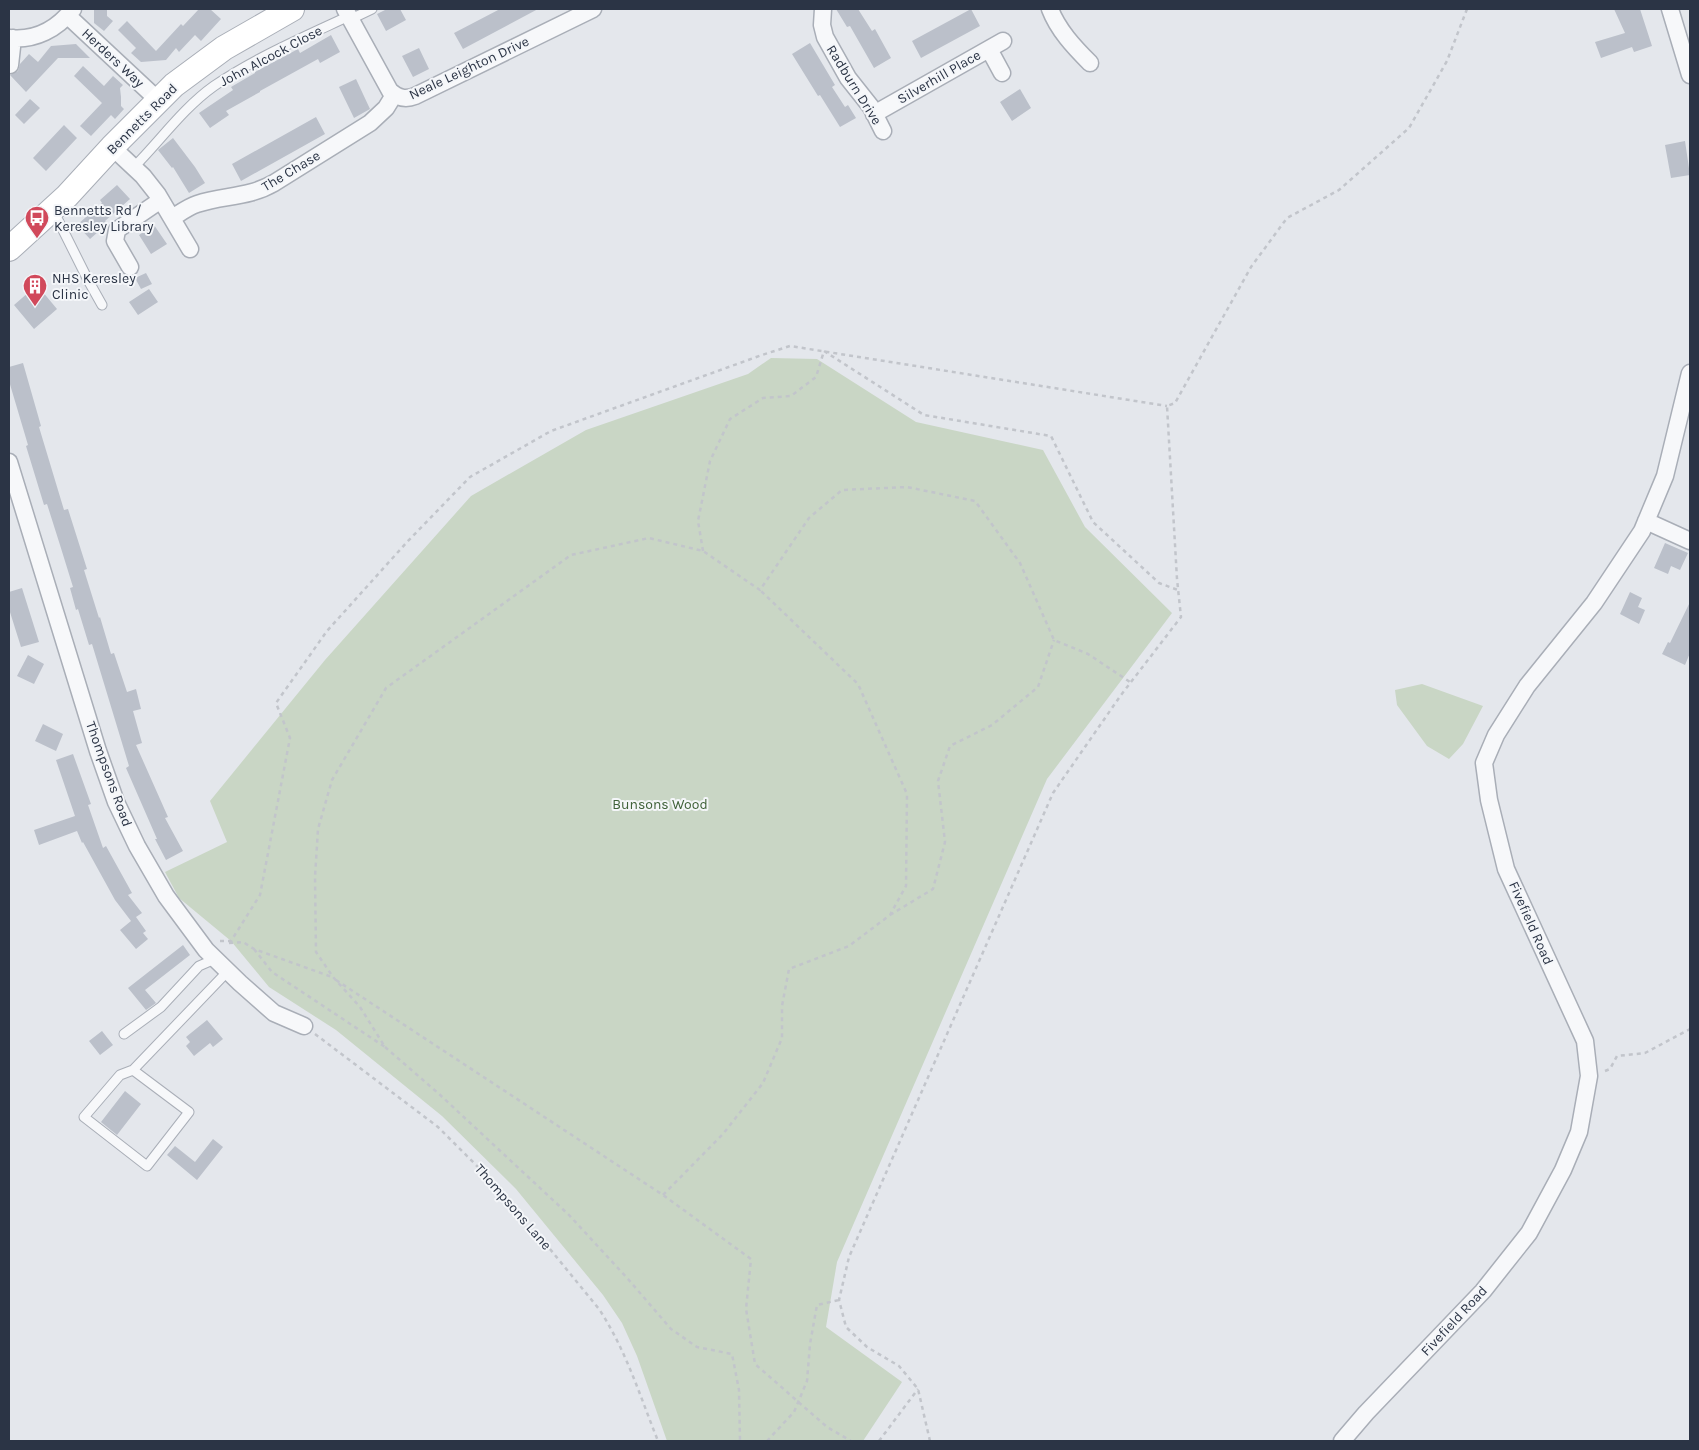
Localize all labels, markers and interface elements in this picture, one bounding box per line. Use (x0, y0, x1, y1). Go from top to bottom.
street label: John Alcock Close (217, 22, 325, 90)
street label: Herders Way (78, 25, 148, 92)
street label: Neale Leighton Drive (406, 33, 532, 103)
street label: Radburn Drive (823, 42, 885, 128)
street label: Silverhill Place (894, 46, 984, 108)
street label: Bennetts Road (103, 80, 181, 158)
street label: The Chase (259, 147, 323, 195)
place label: Bennetts Rd / Keresley Library (54, 202, 154, 235)
bus stop icon: Bennetts Rd / Keresley Library (24, 205, 50, 239)
place label: NHS Keresley Clinic (52, 270, 136, 303)
building icon: NHS Keresley Clinic (22, 273, 48, 307)
street label: Thompsons Road (82, 719, 136, 829)
park label: Bunsons Wood (612, 796, 708, 813)
street label: Fivefield Road (1505, 879, 1557, 967)
street label: Thompsons Lane (471, 1161, 555, 1253)
street label: Fivefield Road (1417, 1282, 1491, 1360)

